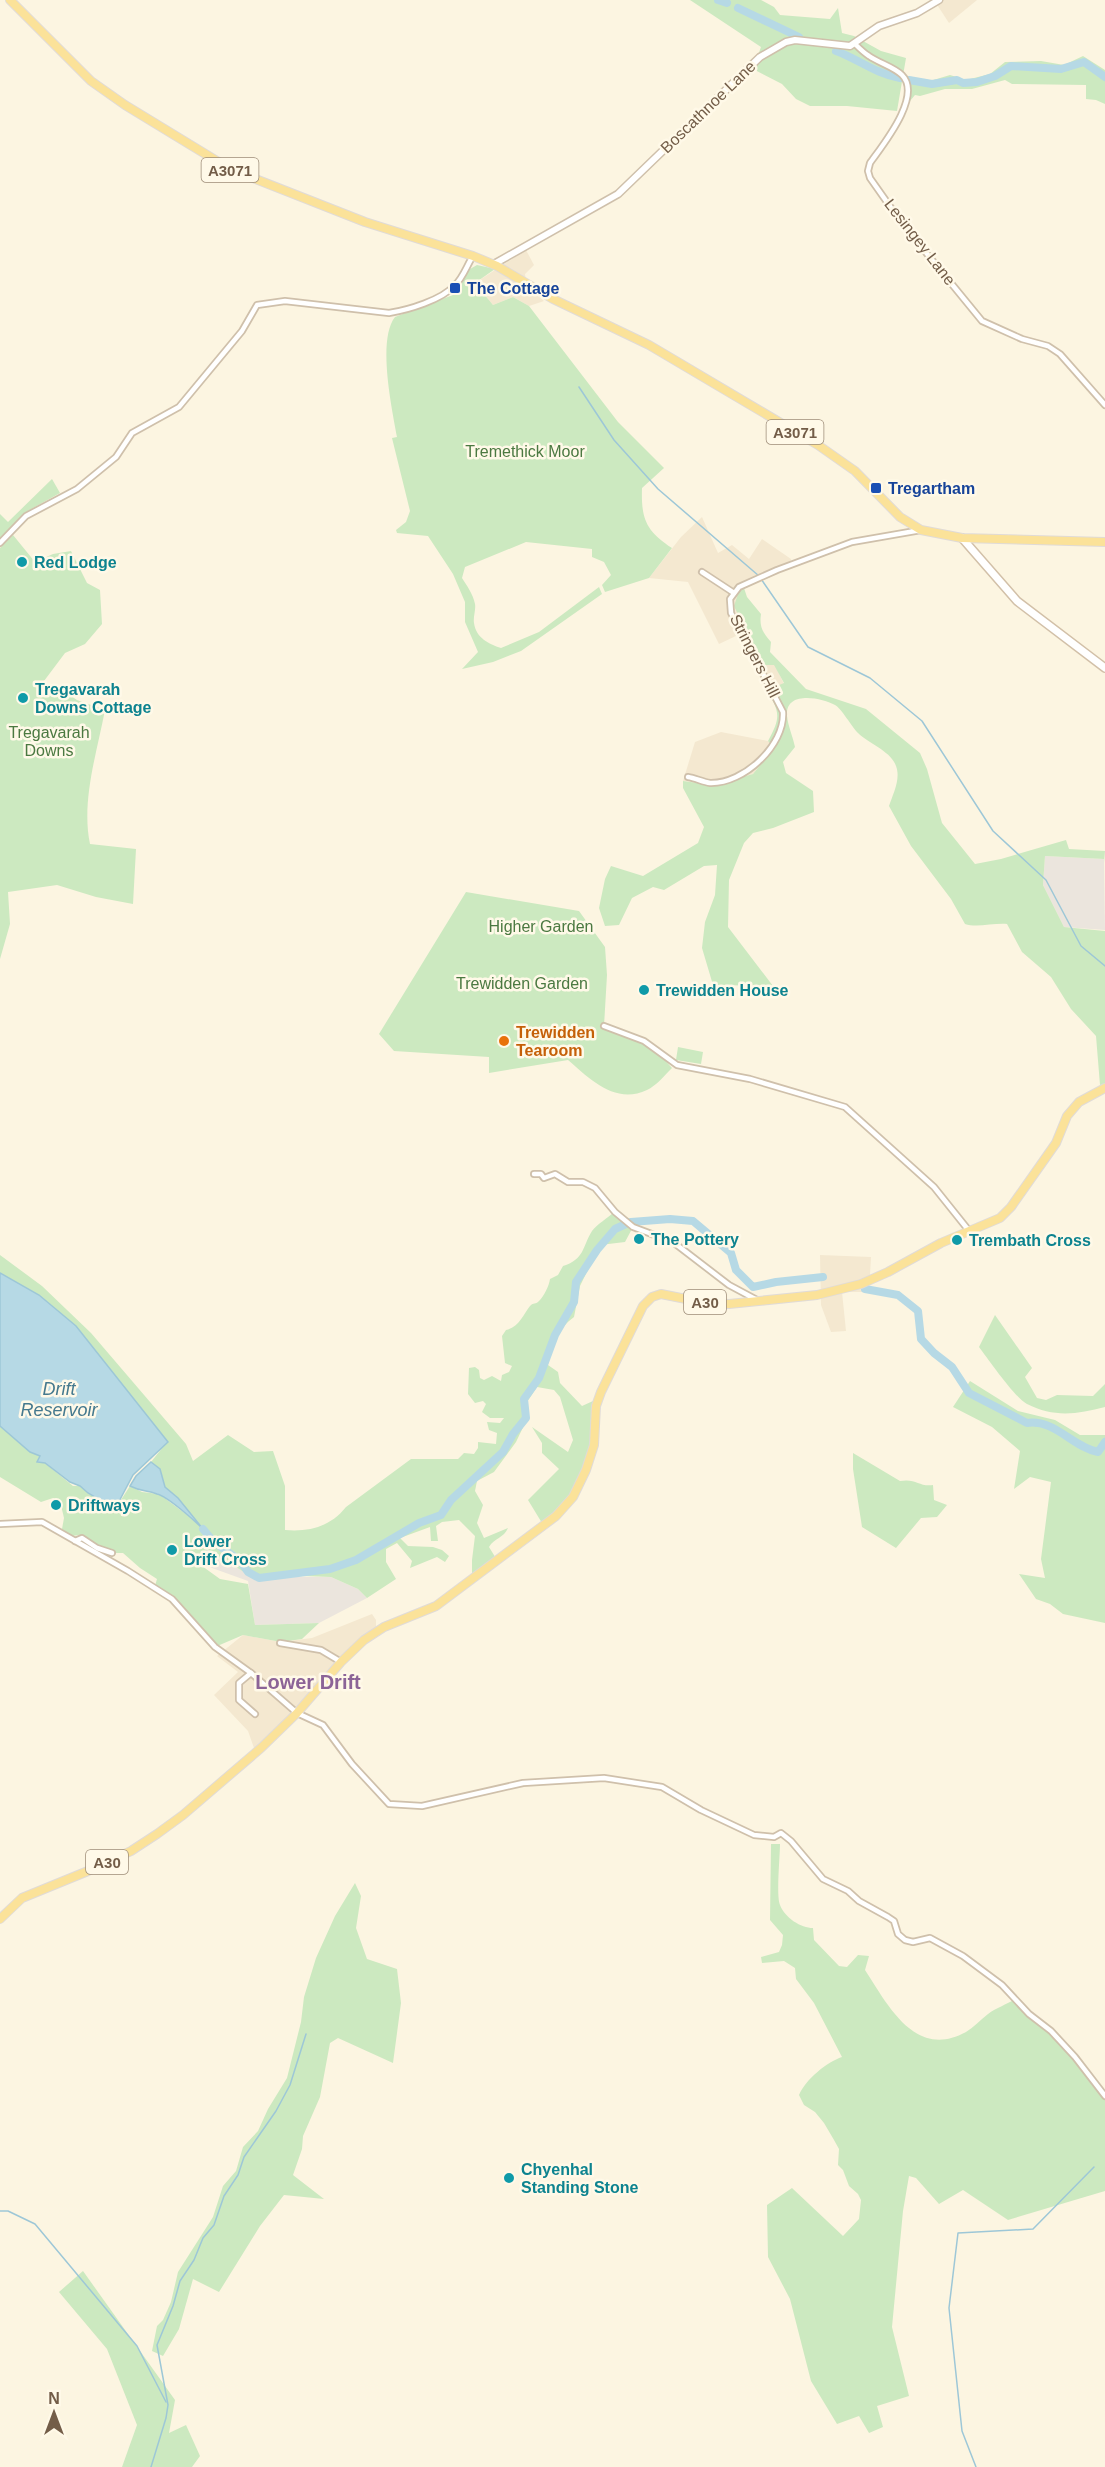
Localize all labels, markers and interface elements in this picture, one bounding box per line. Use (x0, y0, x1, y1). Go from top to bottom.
street label: Boscathnoe Lane (657, 58, 759, 156)
road number: A3071 (202, 158, 258, 182)
street label: Lesingey Lane (881, 196, 959, 288)
place label: The Cottage (467, 280, 560, 297)
marker: The Cottage (448, 281, 462, 295)
road number: A3071 (766, 420, 824, 444)
park label: Tremethick Moor (465, 443, 585, 460)
place label: Tregartham (888, 480, 975, 497)
marker: Tregartham (869, 481, 883, 495)
place label: Red Lodge (34, 554, 117, 571)
marker: Red Lodge (15, 555, 29, 569)
street label: Stringers Hill (727, 612, 783, 700)
place label: Tregavarah Downs Cottage (35, 681, 152, 716)
marker: Tregavarah Downs Cottage (16, 691, 30, 705)
park label: Tregavarah Downs (8, 724, 90, 759)
park label: Higher Garden (489, 918, 593, 935)
park label: Trewidden Garden (456, 975, 588, 992)
place label: Trewidden House (656, 982, 789, 999)
marker: Trewidden House (637, 983, 651, 997)
place label: Trewidden Tearoom (516, 1024, 595, 1059)
marker: Trewidden Tearoom (497, 1034, 511, 1048)
place label: The Pottery (651, 1231, 739, 1248)
marker: The Pottery (632, 1232, 646, 1246)
place label: Trembath Cross (969, 1232, 1091, 1249)
marker: Trembath Cross (950, 1233, 964, 1247)
road number: A30 (684, 1290, 726, 1314)
water label: Drift Reservoir (20, 1379, 99, 1420)
place label: Driftways (68, 1497, 140, 1514)
marker: Driftways (49, 1498, 63, 1512)
place label: Lower Drift Cross (184, 1533, 267, 1568)
marker: Lower Drift Cross (165, 1543, 179, 1557)
district label: Lower Drift (255, 1671, 361, 1693)
road number: A30 (86, 1850, 128, 1874)
place label: Chyenhal Standing Stone (521, 2161, 638, 2196)
marker: Chyenhal Standing Stone (502, 2171, 516, 2185)
north arrow (24, 2383, 84, 2443)
text: N (48, 2390, 60, 2407)

